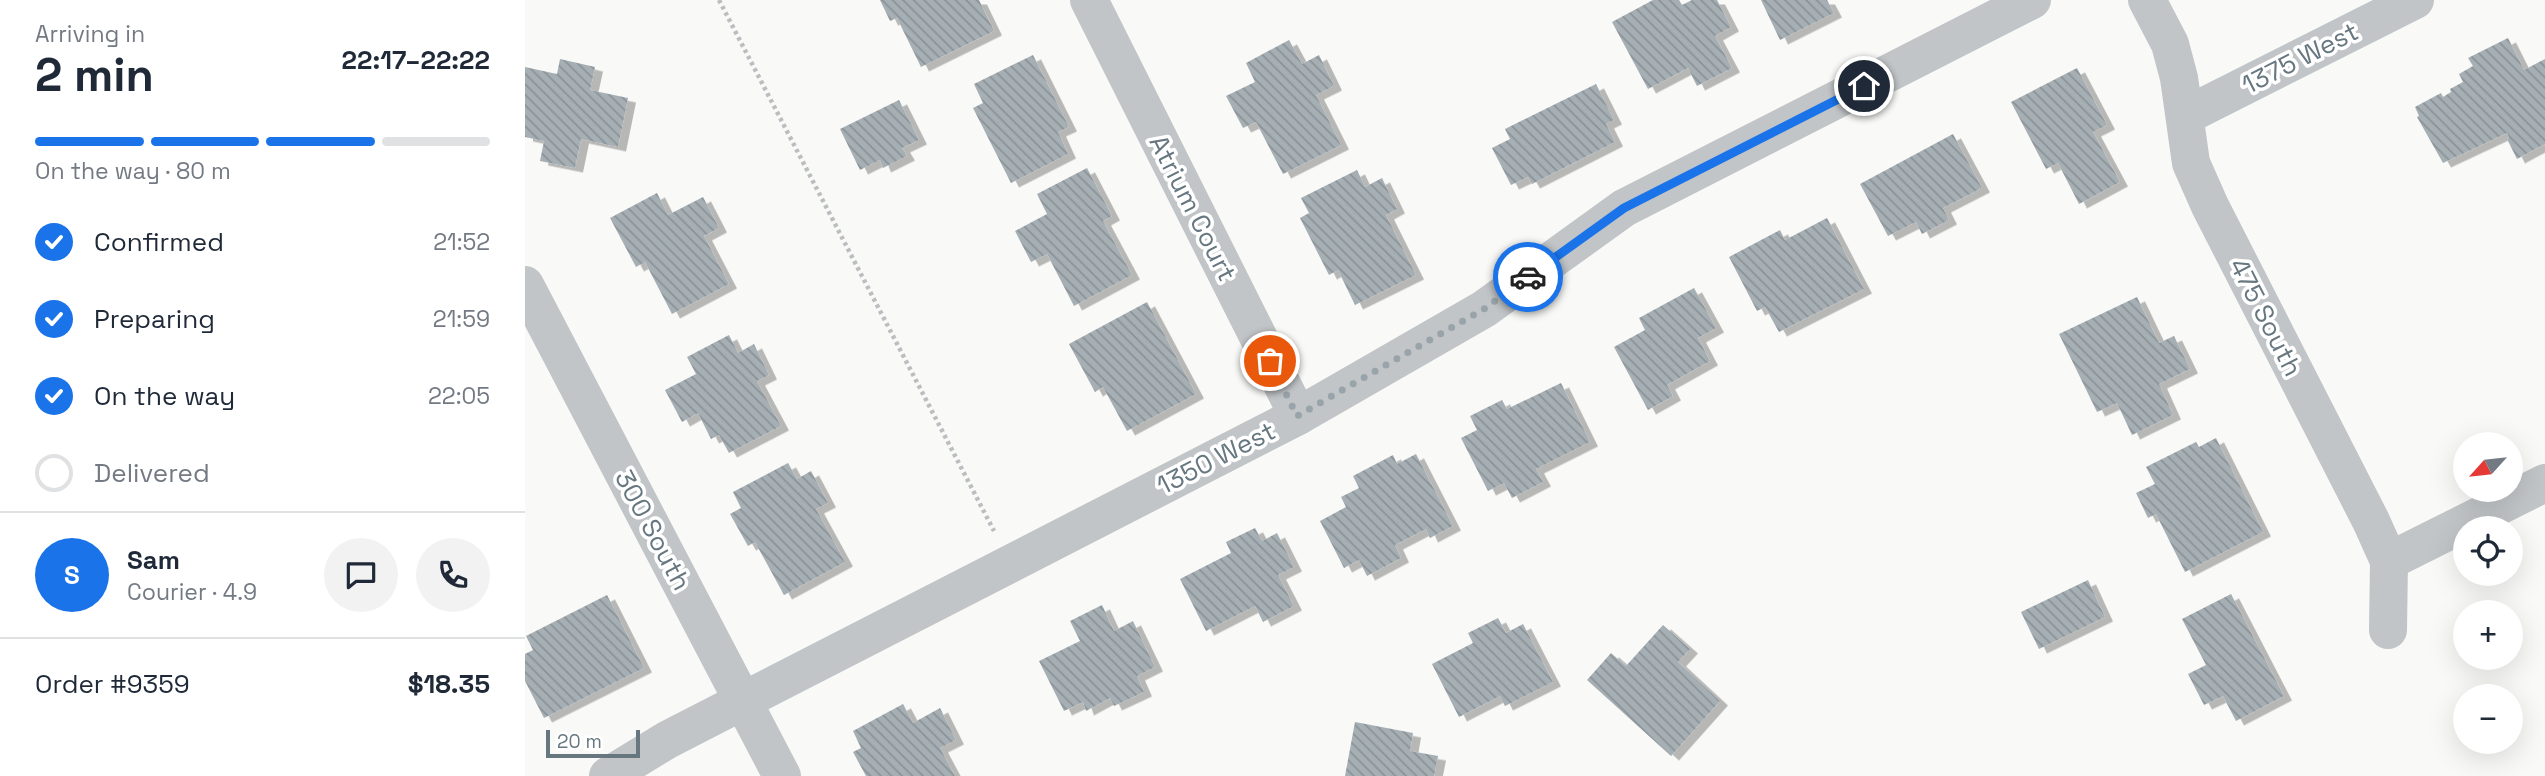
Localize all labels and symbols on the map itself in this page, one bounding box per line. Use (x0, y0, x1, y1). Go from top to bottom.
street label: 1375 West (2236, 14, 2364, 102)
pin (1834, 56, 1894, 116)
street label: Atrium Court (1142, 129, 1244, 287)
courier (1493, 242, 1563, 312)
street label: 475 South (2222, 252, 2310, 382)
pin (1240, 331, 1300, 391)
street label: 1350 West (1151, 414, 1281, 502)
north arrow (2453, 432, 2523, 502)
street label: 300 South (607, 464, 699, 596)
scale bar (546, 727, 641, 759)

